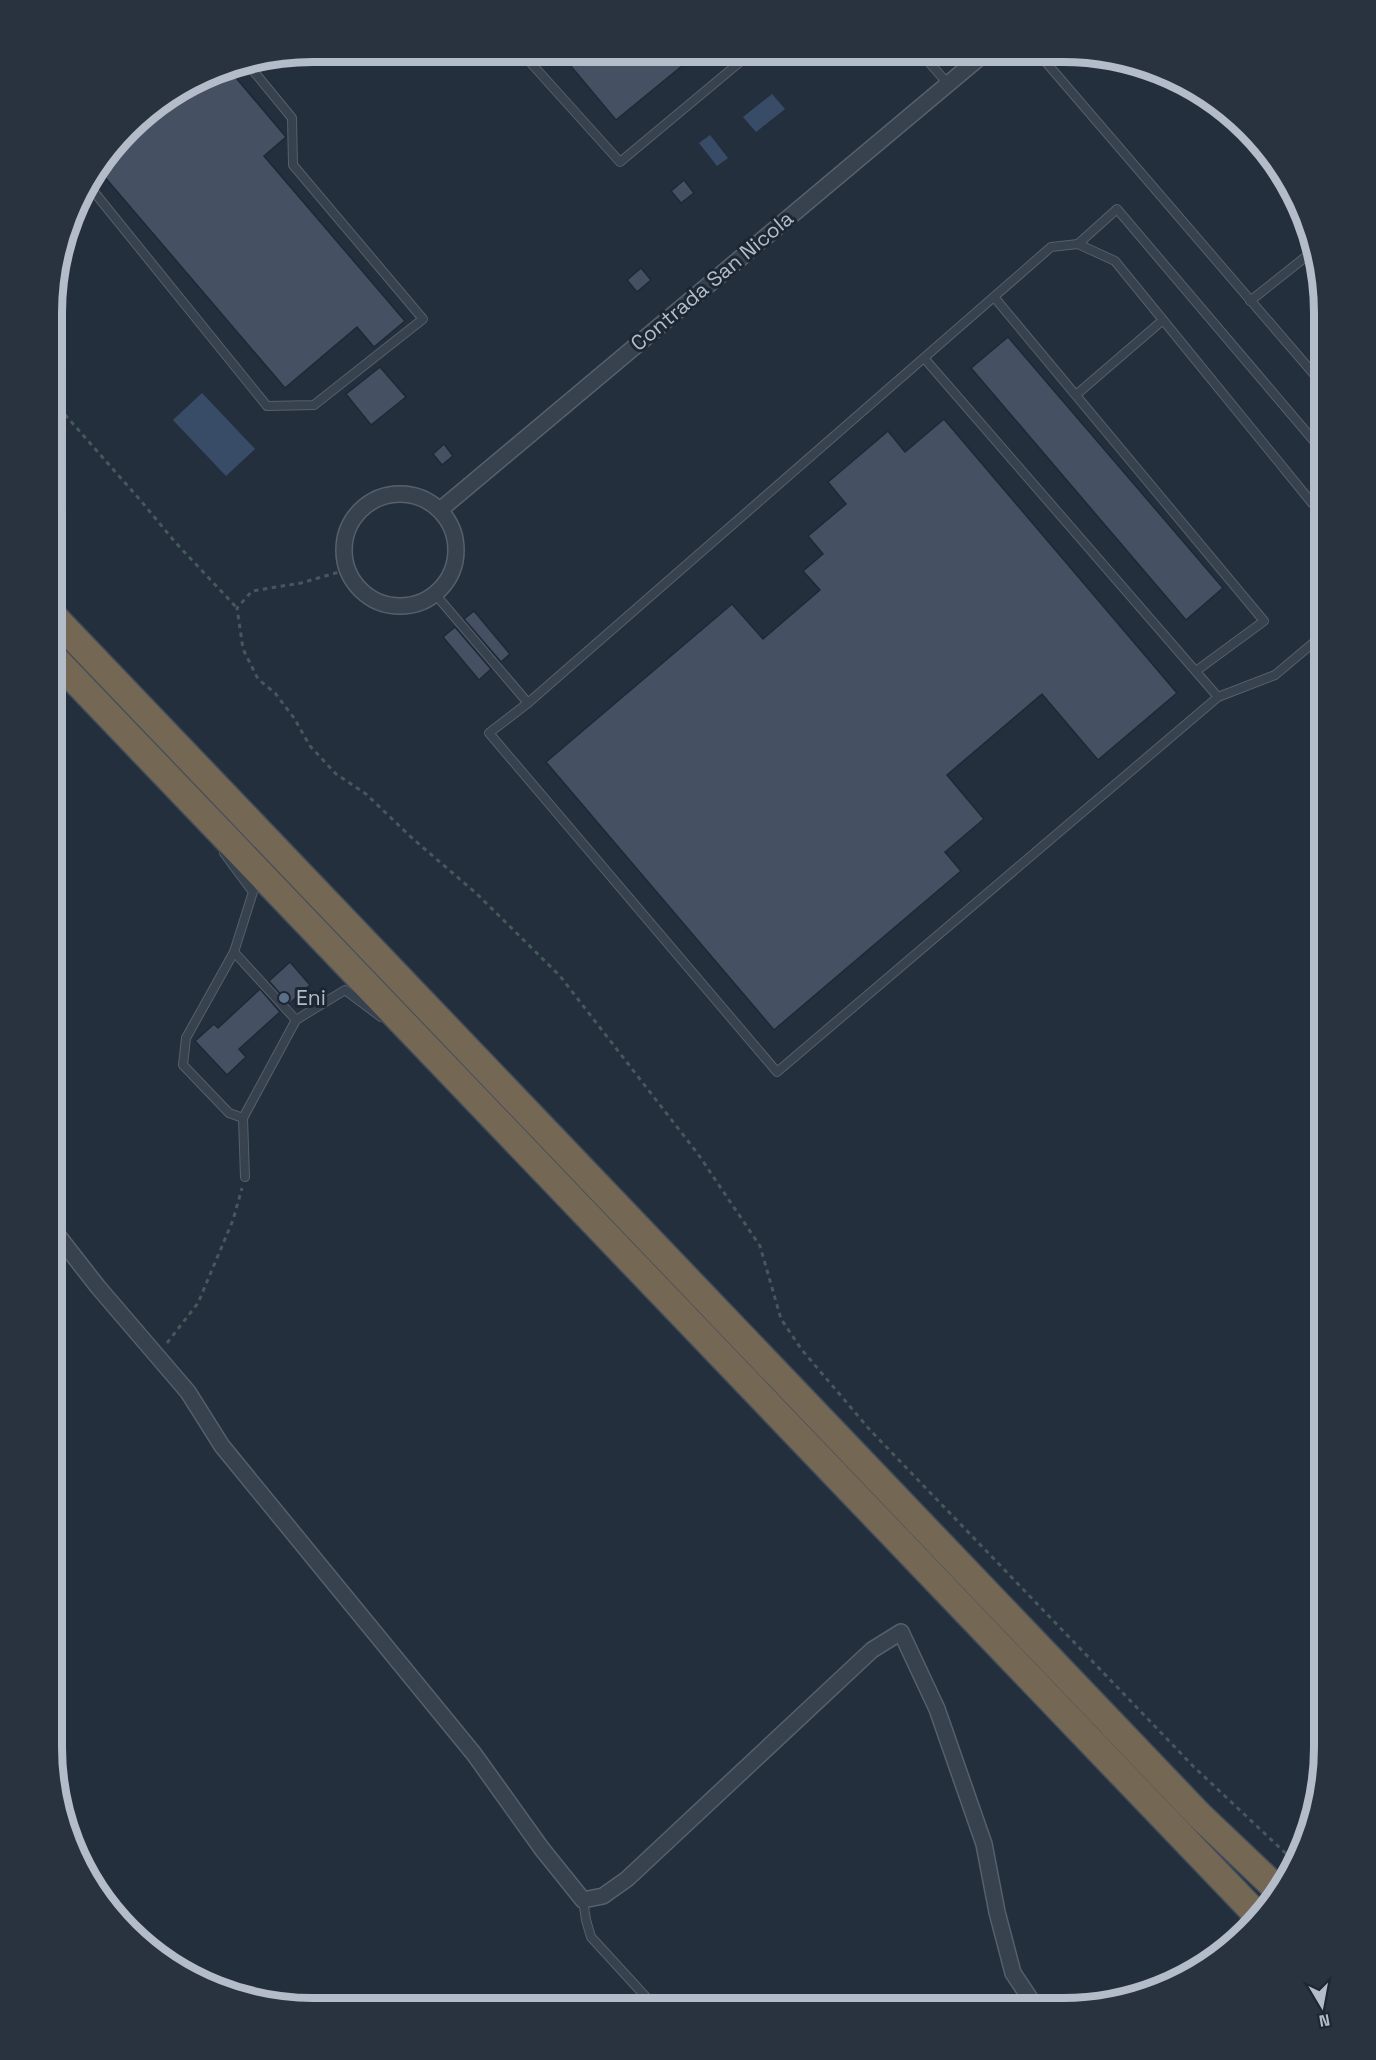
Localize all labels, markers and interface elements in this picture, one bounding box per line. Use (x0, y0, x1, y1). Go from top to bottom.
street label: Contrada San Nicola (625, 205, 799, 357)
place label: Eni (296, 984, 326, 1011)
marker: Eni (277, 991, 291, 1005)
north arrow (1292, 1976, 1352, 2036)
text: N (1317, 2009, 1332, 2032)

